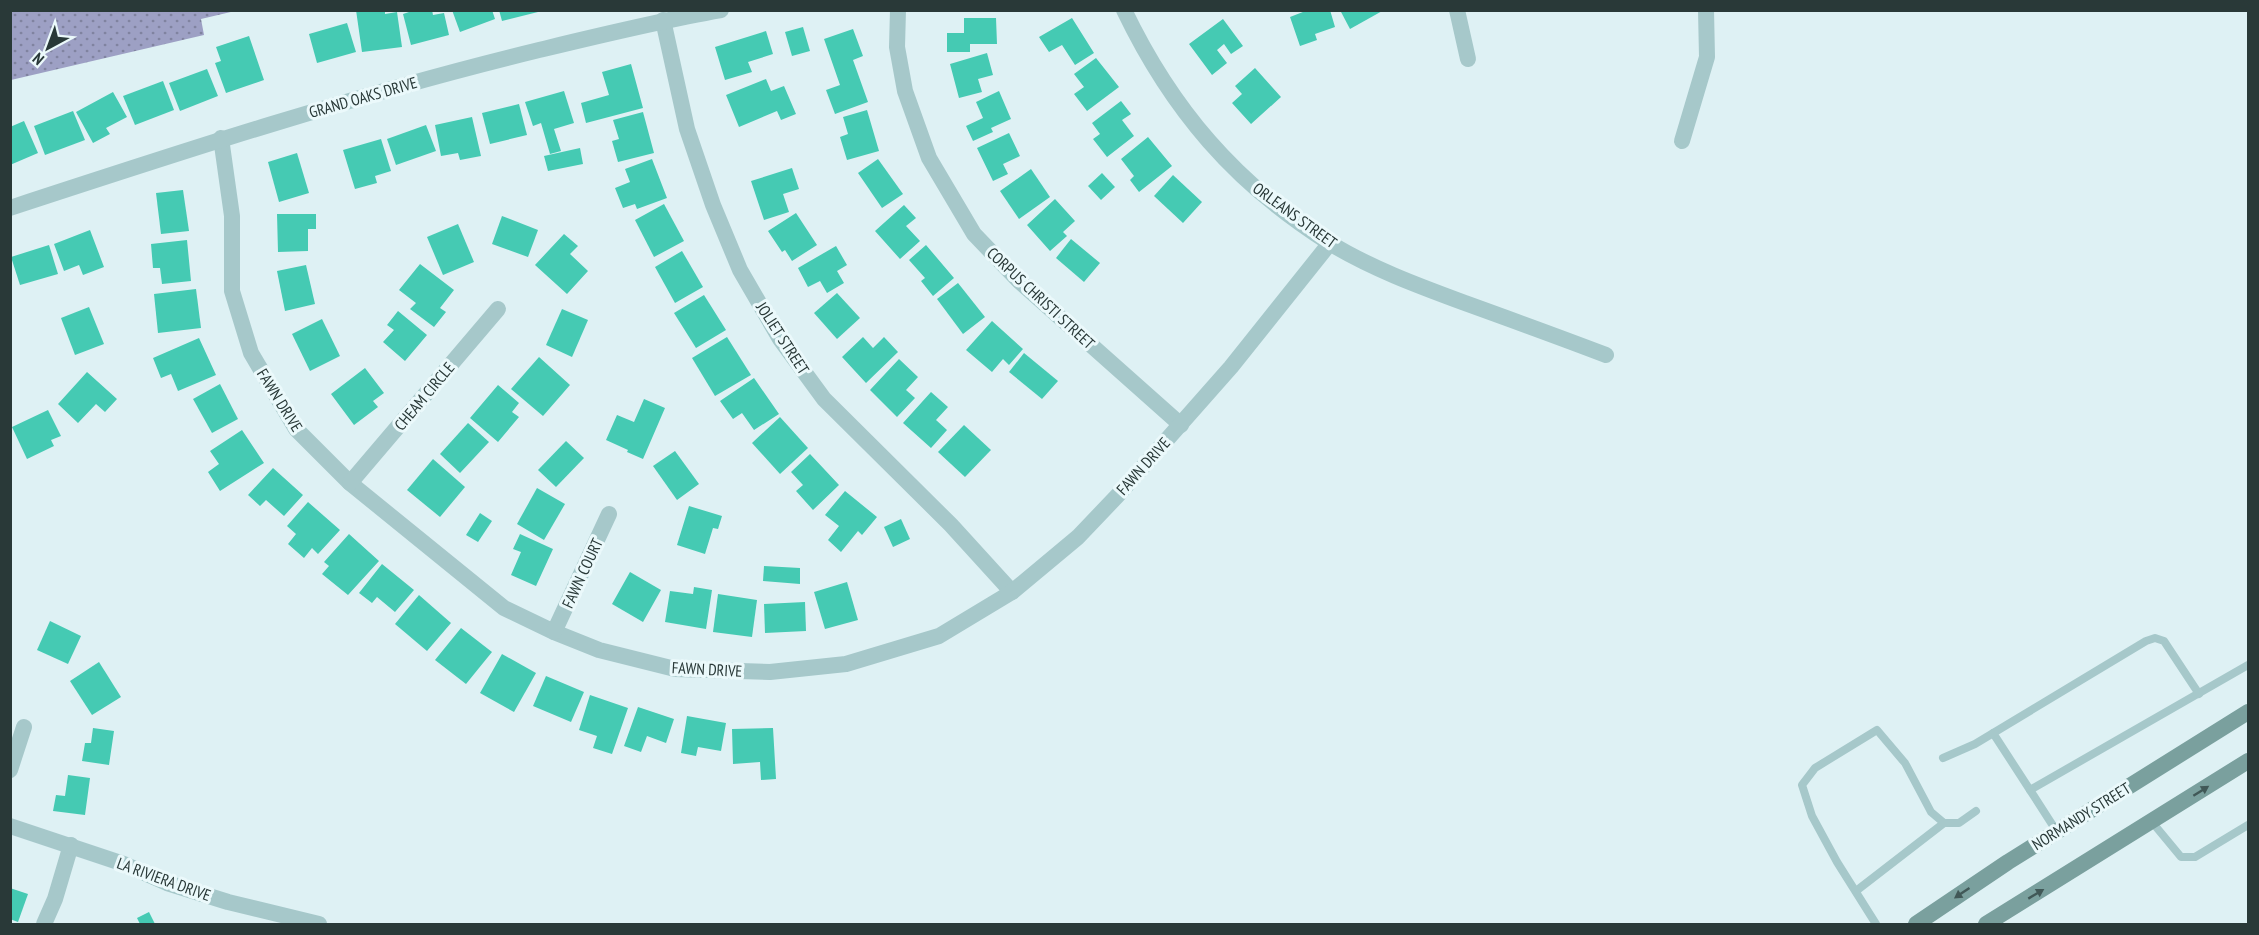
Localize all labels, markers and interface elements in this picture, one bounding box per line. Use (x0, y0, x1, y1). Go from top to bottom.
north arrow (18, 18, 78, 78)
text: N (28, 49, 48, 70)
street label: GRAND OAKS DRIVE (307, 72, 419, 122)
street label: ORLEANS STREET (1249, 178, 1341, 252)
street label: CORPUS CHRISTI STREET (983, 243, 1099, 353)
street label: JOLIET STREET (752, 297, 814, 378)
street label: CHEAM CIRCLE (390, 358, 458, 434)
street label: FAWN DRIVE (253, 365, 307, 435)
street label: FAWN DRIVE (1112, 433, 1174, 499)
street label: FAWN COURT (557, 535, 607, 611)
street label: FAWN DRIVE (671, 657, 743, 681)
street label: NORMANDY STREET (2028, 778, 2134, 854)
one-way arrow (2193, 786, 2209, 797)
street label: LA RIVIERA DRIVE (114, 853, 214, 905)
one-way arrow (1955, 887, 1971, 899)
one-way arrow (2028, 889, 2044, 900)

